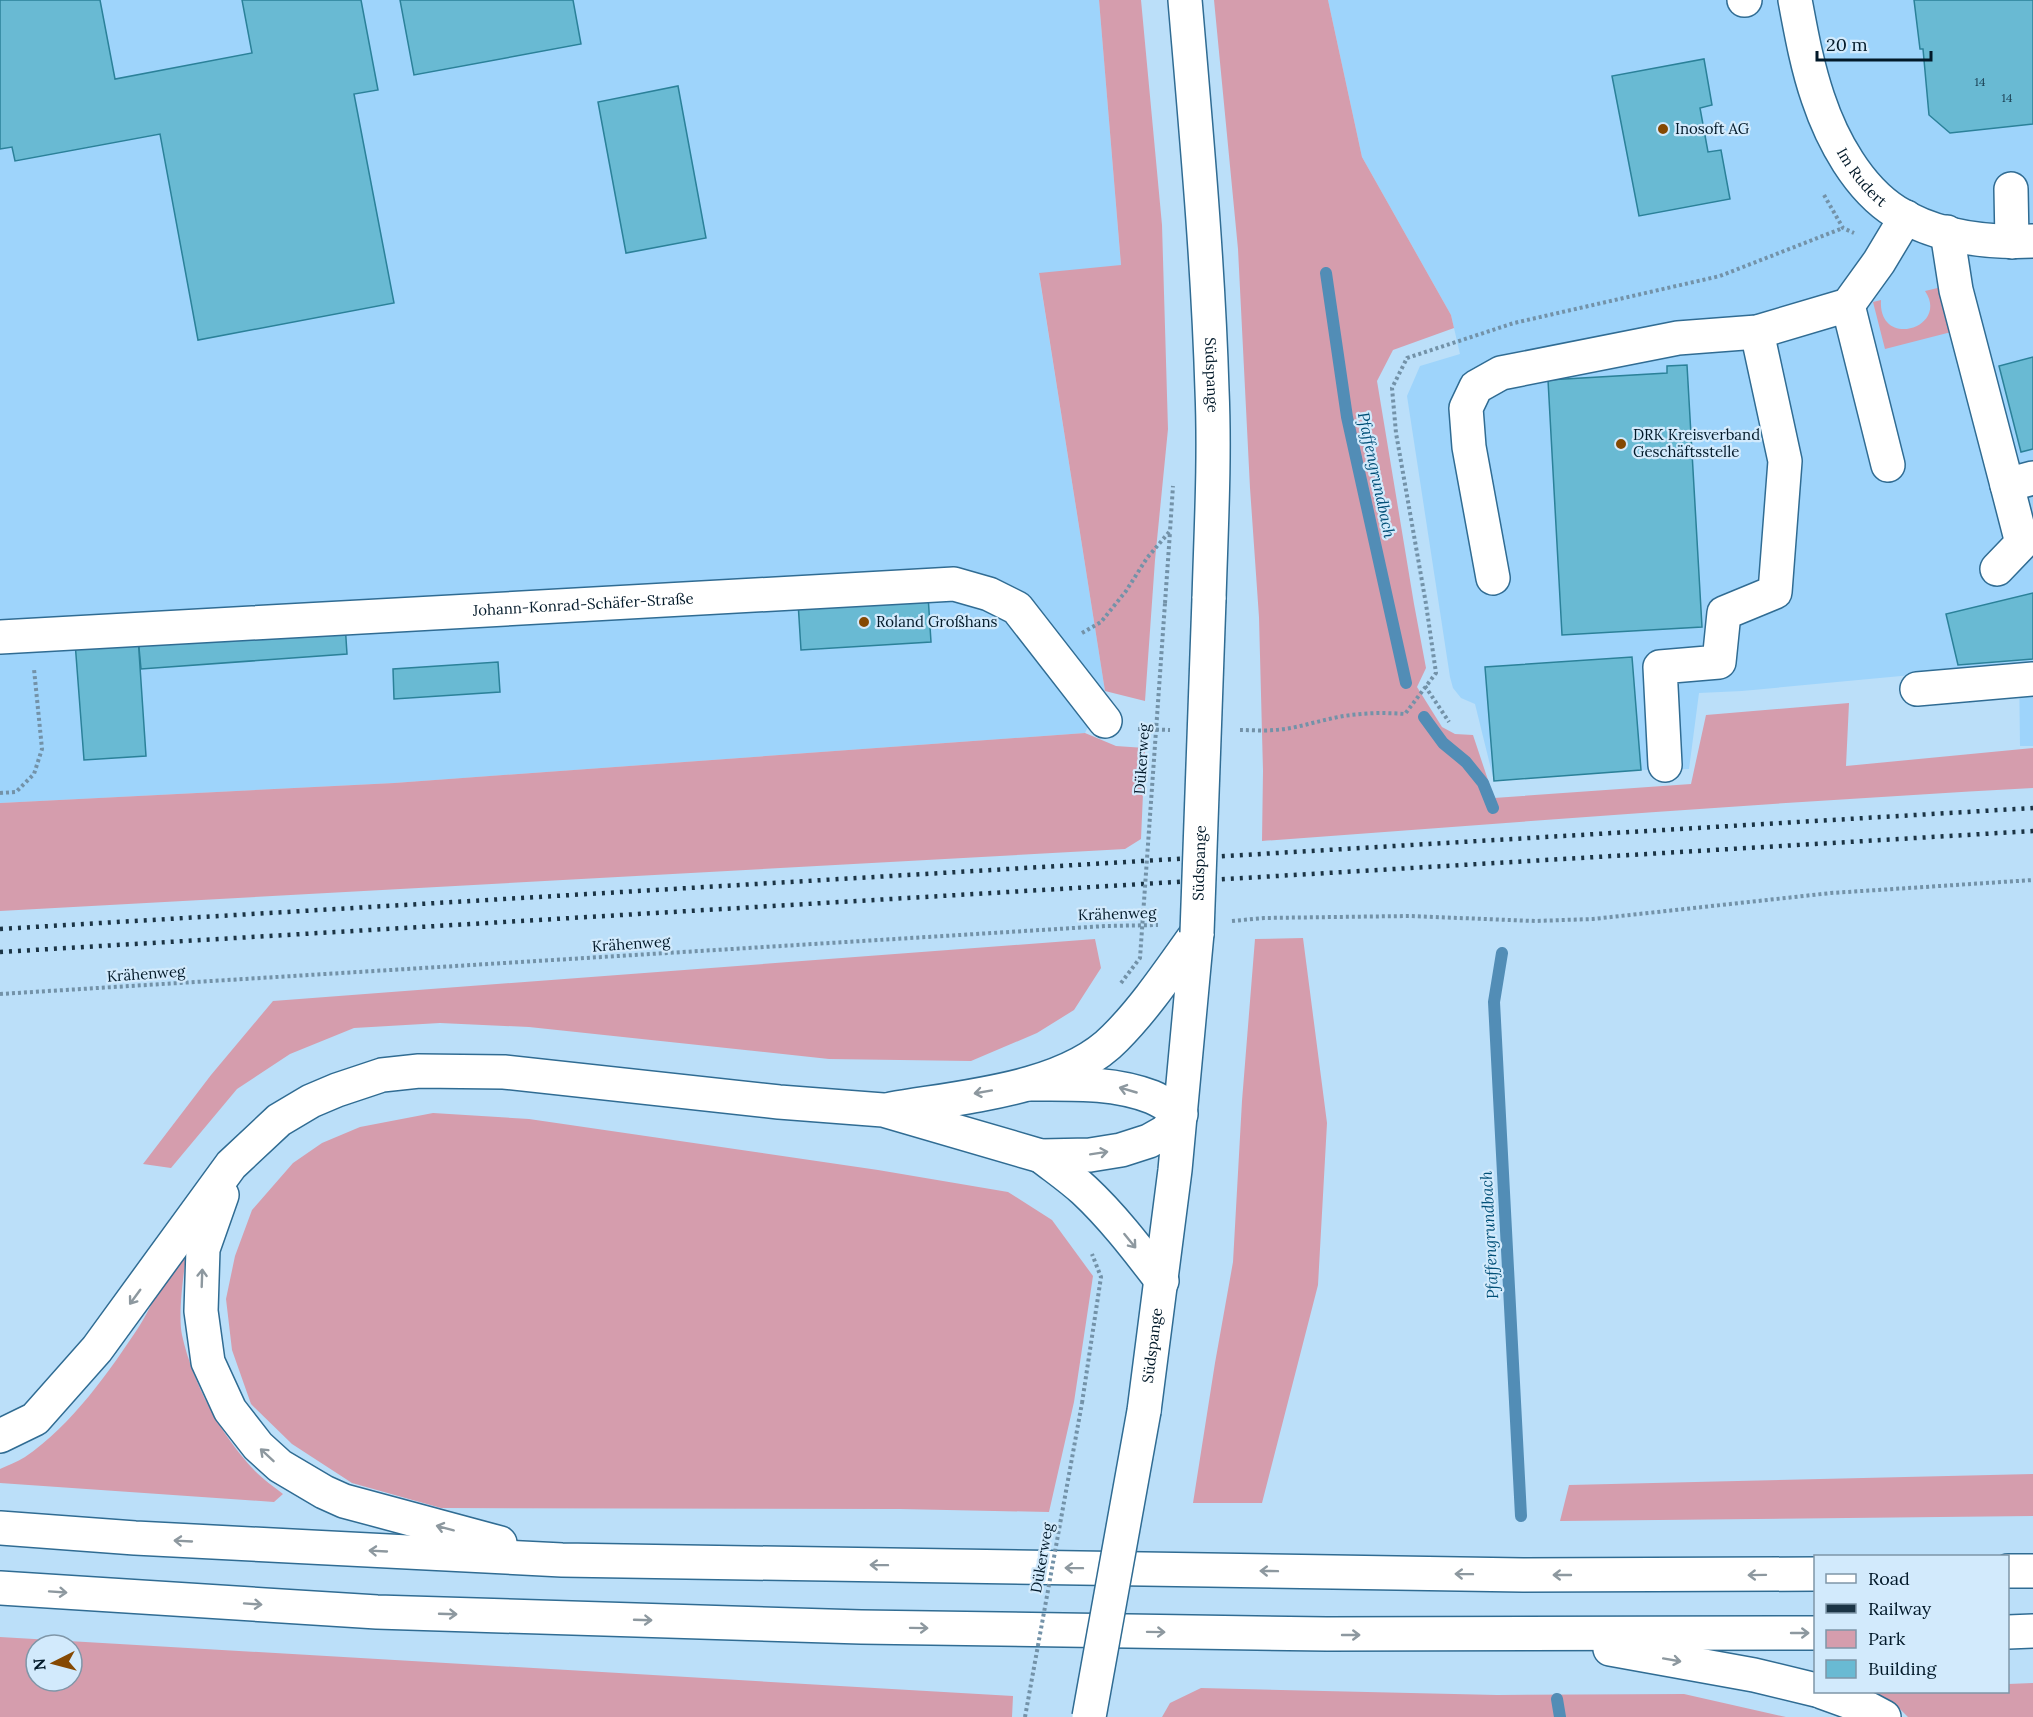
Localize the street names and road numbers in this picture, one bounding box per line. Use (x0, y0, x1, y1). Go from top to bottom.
street label: Im Rudert (1833, 144, 1891, 211)
street label: Südspange (1201, 337, 1223, 413)
street label: Johann-Konrad-Schäfer-Straße (471, 588, 694, 620)
street label: Dükerweg (1130, 722, 1154, 795)
street label: Südspange (1188, 825, 1210, 901)
street label: Krähenweg (1077, 903, 1157, 924)
street label: Krähenweg (591, 931, 672, 956)
street label: Krähenweg (106, 961, 187, 986)
street label: Südspange (1138, 1307, 1166, 1384)
street label: Dükerweg (1026, 1521, 1057, 1595)

